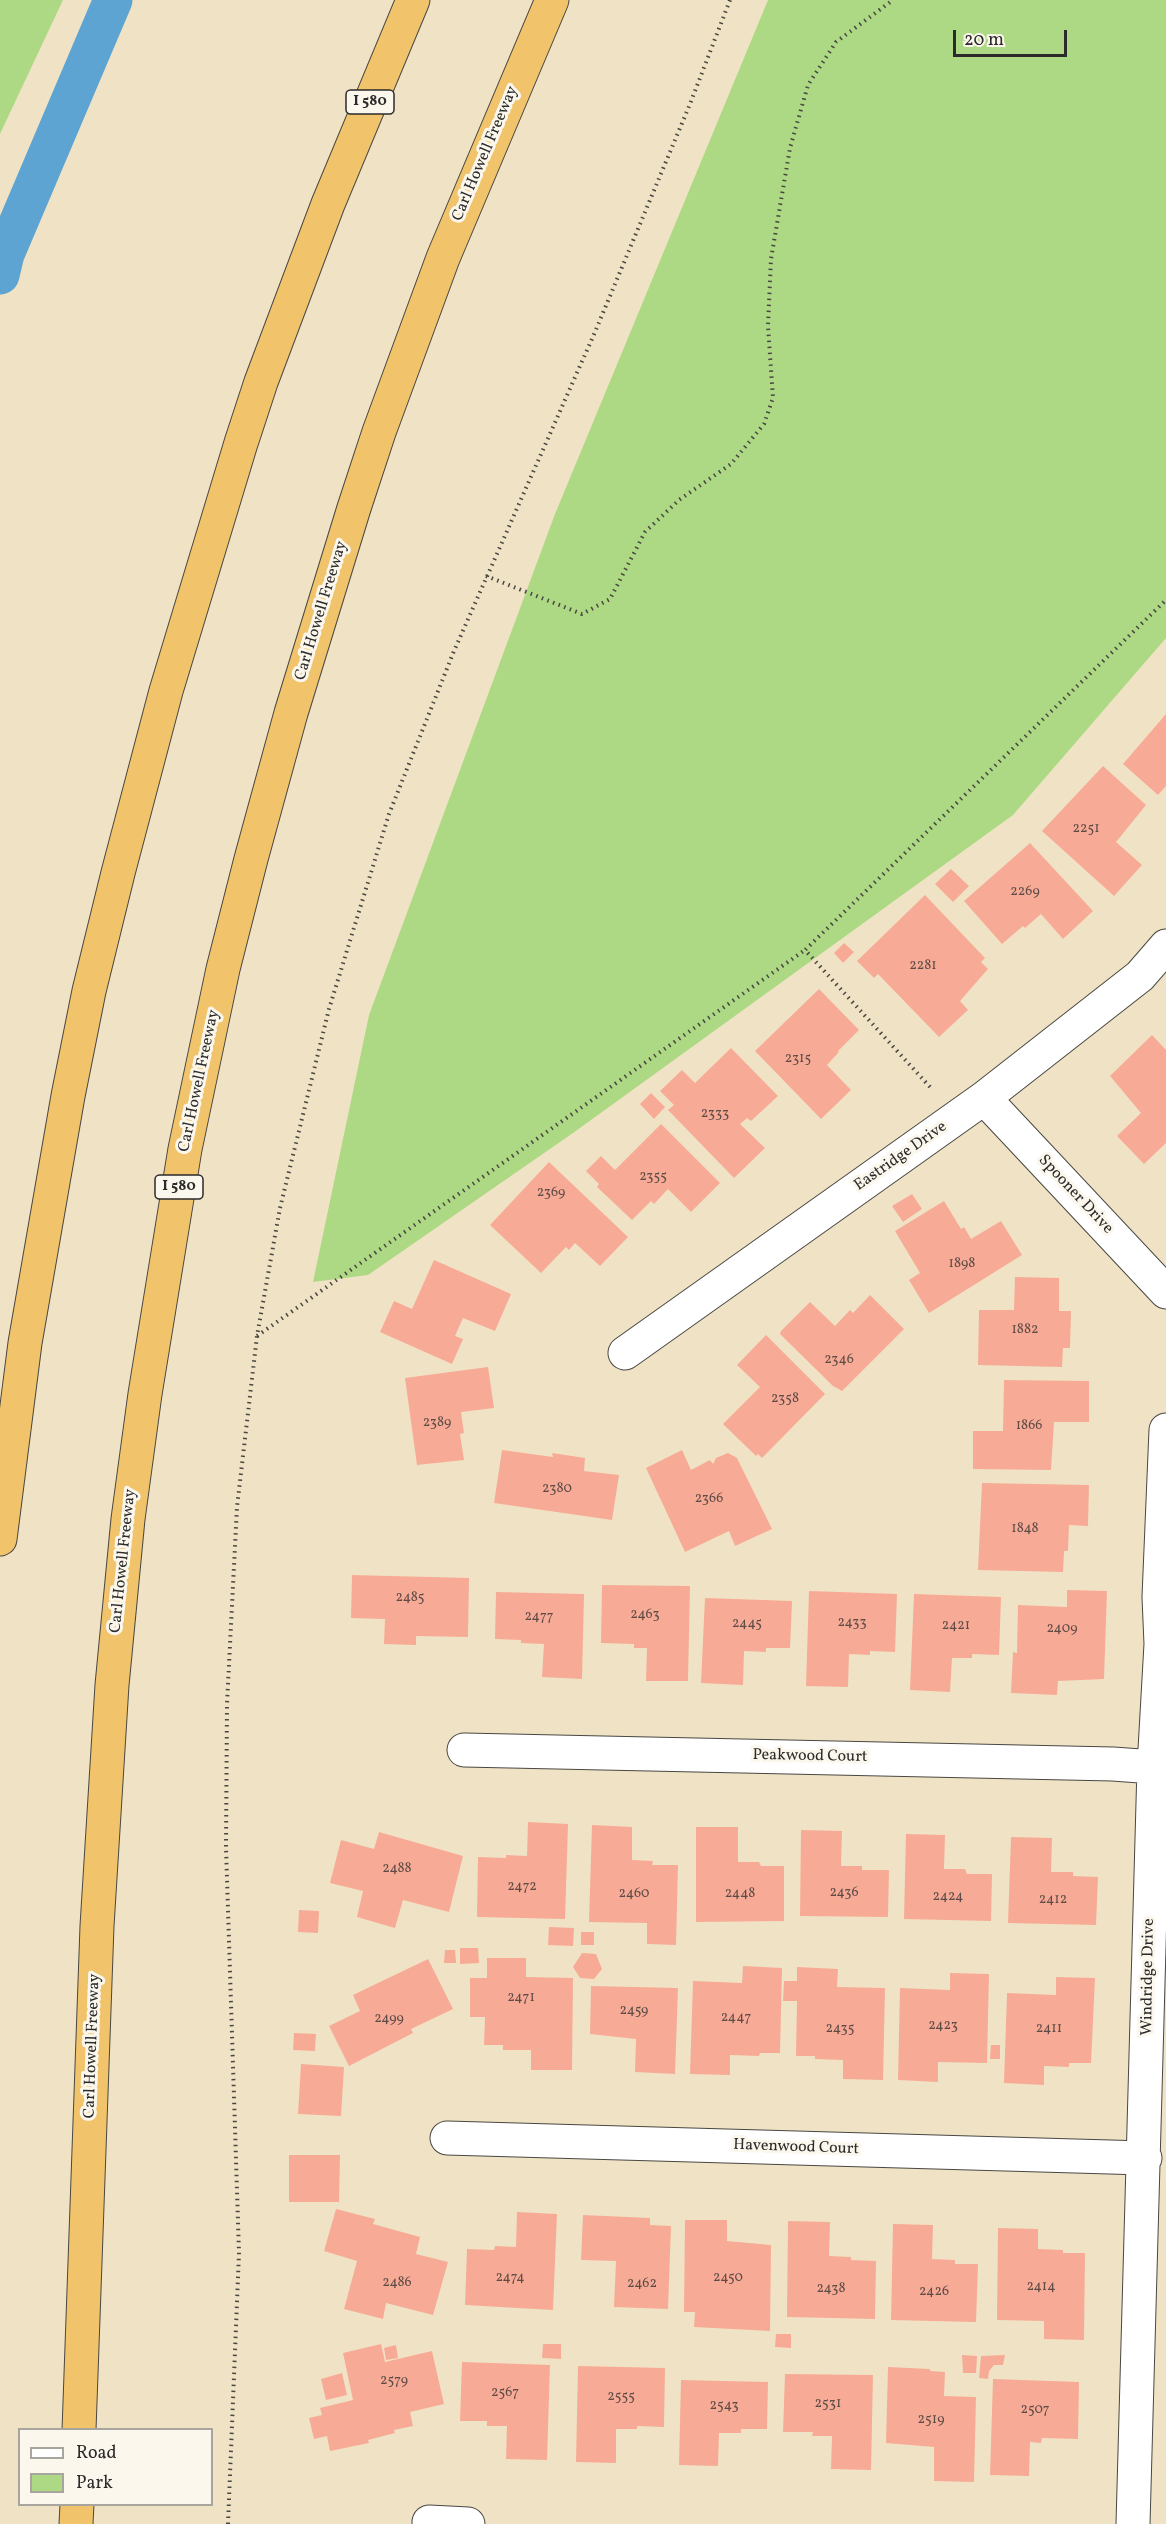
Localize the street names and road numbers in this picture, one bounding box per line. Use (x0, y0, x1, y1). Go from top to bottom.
street label: Carl Howell Freeway (449, 84, 523, 224)
road number: I 580 (346, 90, 394, 114)
street label: Carl Howell Freeway (292, 539, 352, 683)
street label: Carl Howell Freeway (176, 1008, 224, 1154)
street label: Eastridge Drive (851, 1118, 951, 1196)
street label: Spooner Drive (1033, 1151, 1117, 1239)
road number: I 580 (155, 1175, 203, 1199)
street label: Carl Howell Freeway (107, 1488, 141, 1634)
street label: Peakwood Court (752, 1746, 868, 1768)
street label: Windridge Drive (1138, 1918, 1160, 2036)
street label: Carl Howell Freeway (81, 1973, 105, 2119)
street label: Havenwood Court (733, 2136, 859, 2160)

